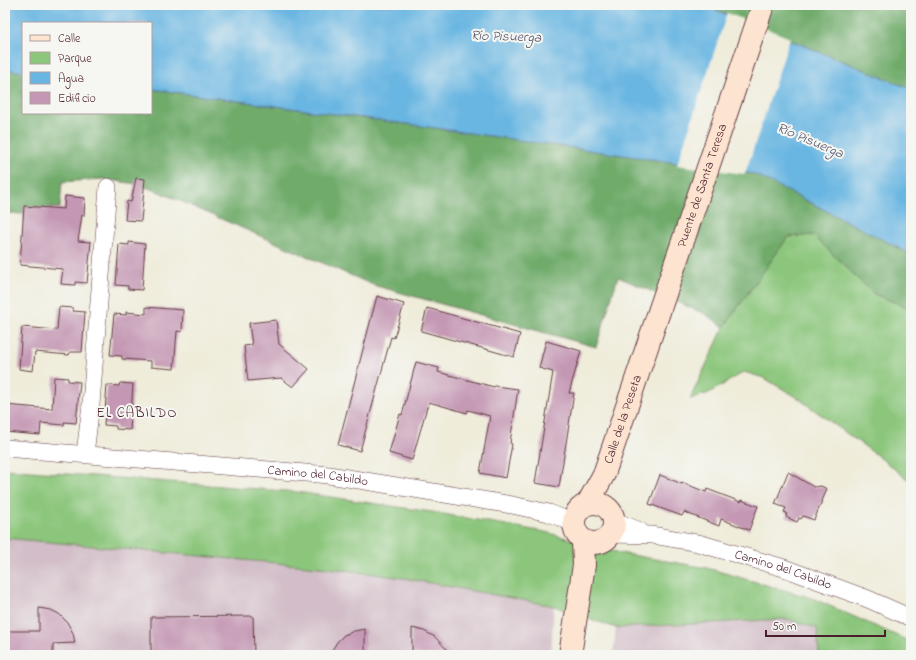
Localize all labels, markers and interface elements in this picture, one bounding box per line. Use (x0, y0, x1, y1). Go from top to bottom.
legend (22, 22, 152, 114)
water label: Río Pisuerga (470, 25, 542, 49)
text: Calle (58, 30, 81, 48)
text: Parque (58, 50, 92, 68)
text: Agua (58, 70, 84, 89)
text: Edificio (58, 90, 96, 108)
water label: Río Pisuerga (773, 118, 847, 165)
street label: Puente de Santa Teresa (672, 121, 732, 250)
street label: Calle de la Peseta (599, 372, 646, 466)
district label: EL CABILDO (97, 403, 177, 424)
street label: Camino del Cabildo (267, 460, 370, 491)
street label: Camino del Cabildo (732, 545, 835, 594)
scale bar (766, 612, 885, 638)
text: 50 m (772, 618, 796, 636)

